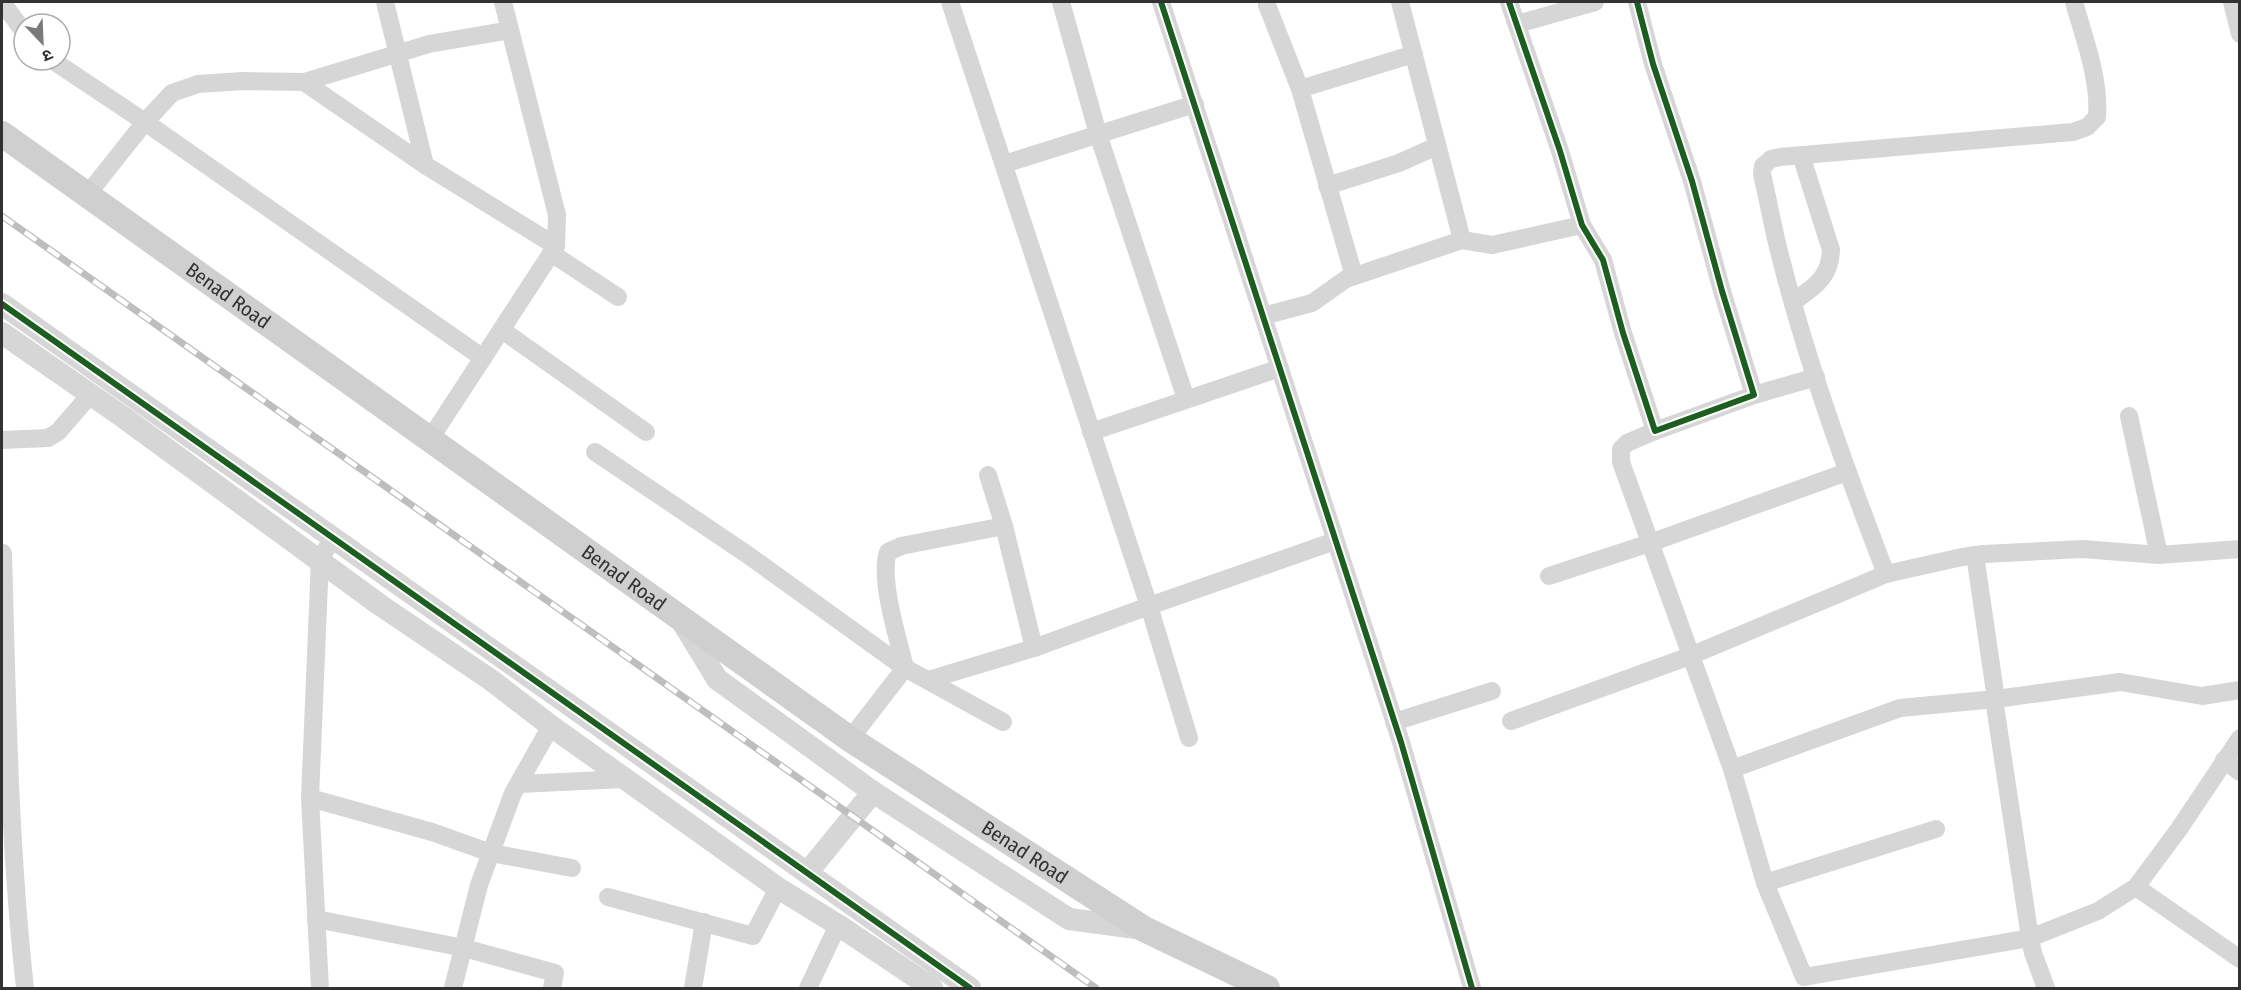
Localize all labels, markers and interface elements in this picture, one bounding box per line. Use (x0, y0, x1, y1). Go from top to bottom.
north arrow (12, 12, 72, 72)
text: उ (39, 45, 56, 66)
street label: Benad Road (181, 257, 275, 334)
street label: Benad Road (577, 539, 671, 616)
street label: Benad Road (977, 815, 1073, 889)

